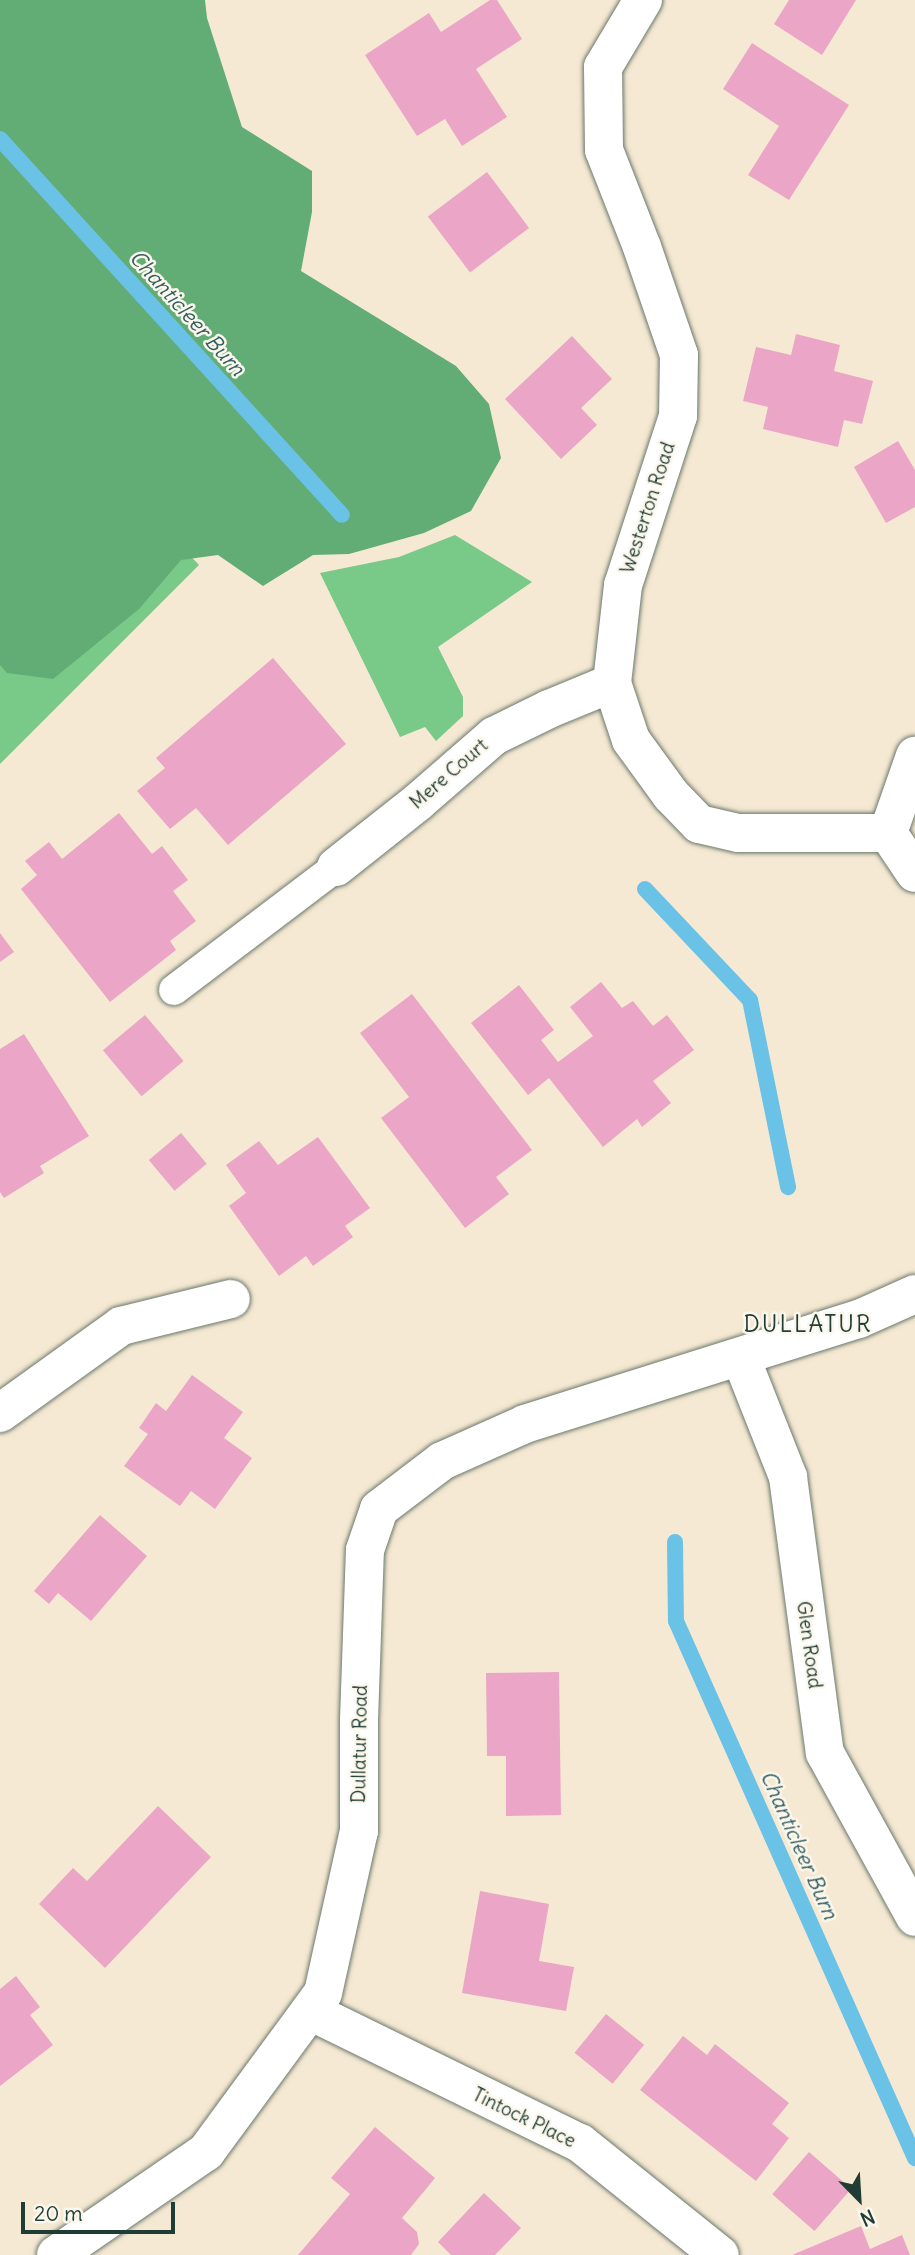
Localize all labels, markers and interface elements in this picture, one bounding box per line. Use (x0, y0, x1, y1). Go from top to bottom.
water label: Chanticleer Burn (124, 245, 250, 381)
street label: Westerton Road (616, 439, 680, 577)
street label: Mere Court (405, 734, 493, 814)
district label: DULLATUR (744, 1310, 872, 1338)
street label: Glen Road (792, 1600, 826, 1690)
street label: Dullatur Road (348, 1685, 372, 1803)
water label: Chanticleer Burn (755, 1767, 843, 1923)
street label: Tintock Place (469, 2083, 579, 2153)
north arrow (824, 2164, 894, 2234)
scale bar (24, 2188, 178, 2232)
text: 20 m (34, 2200, 83, 2227)
text: N (857, 2205, 878, 2232)

